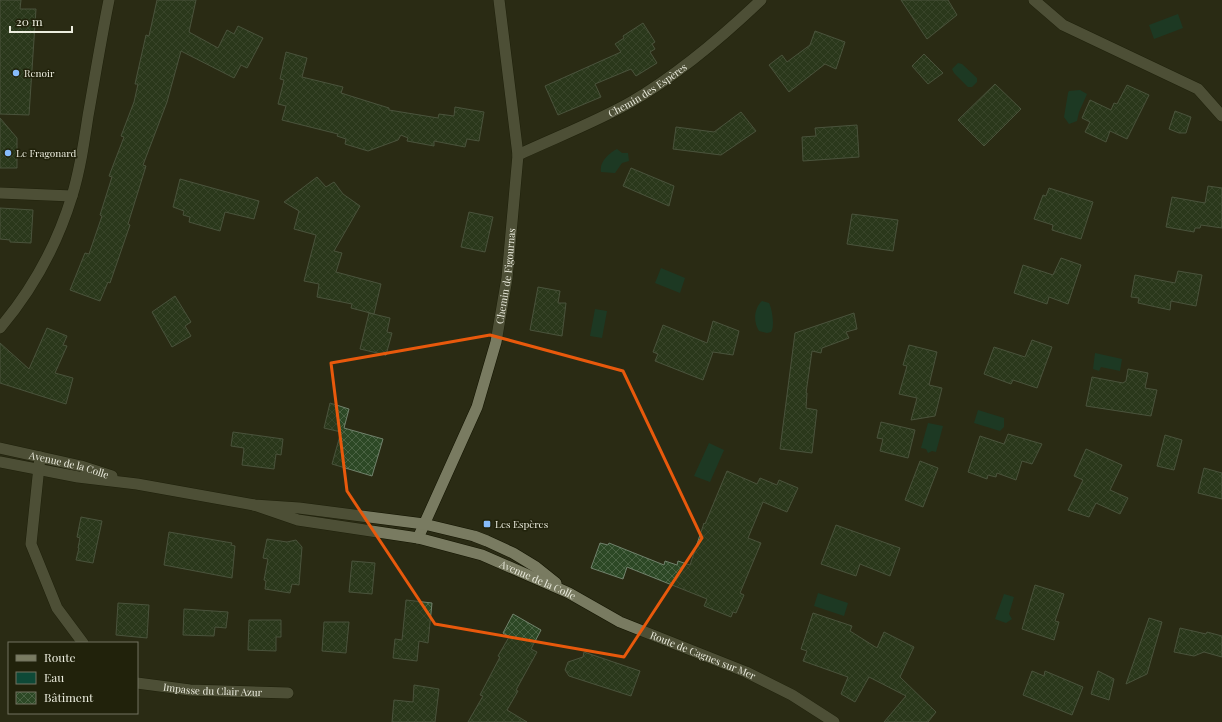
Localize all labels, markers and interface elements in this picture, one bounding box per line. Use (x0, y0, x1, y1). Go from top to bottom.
scale bar (10, 8, 72, 34)
text: 20 m (16, 13, 43, 29)
street label: Chemin des Espères (605, 60, 690, 120)
place label: Renoir (24, 66, 55, 80)
marker: Renoir (11, 68, 21, 78)
place label: Le Fragonard (16, 146, 76, 160)
marker: Le Fragonard (3, 148, 13, 158)
street label: Chemin de Figournas (492, 228, 518, 325)
street label: Avenue de la Colle (27, 447, 111, 482)
place label: Les Espères (495, 517, 548, 531)
marker: Les Espères (482, 519, 492, 529)
street label: Avenue de la Colle (497, 556, 578, 603)
street label: Route de Cagnes sur Mer (648, 628, 759, 683)
legend (8, 642, 138, 714)
text: Route (44, 649, 76, 665)
text: Eau (44, 669, 64, 685)
street label: Impasse du Clair Azur (162, 680, 263, 699)
text: Bâtiment (44, 689, 94, 705)

